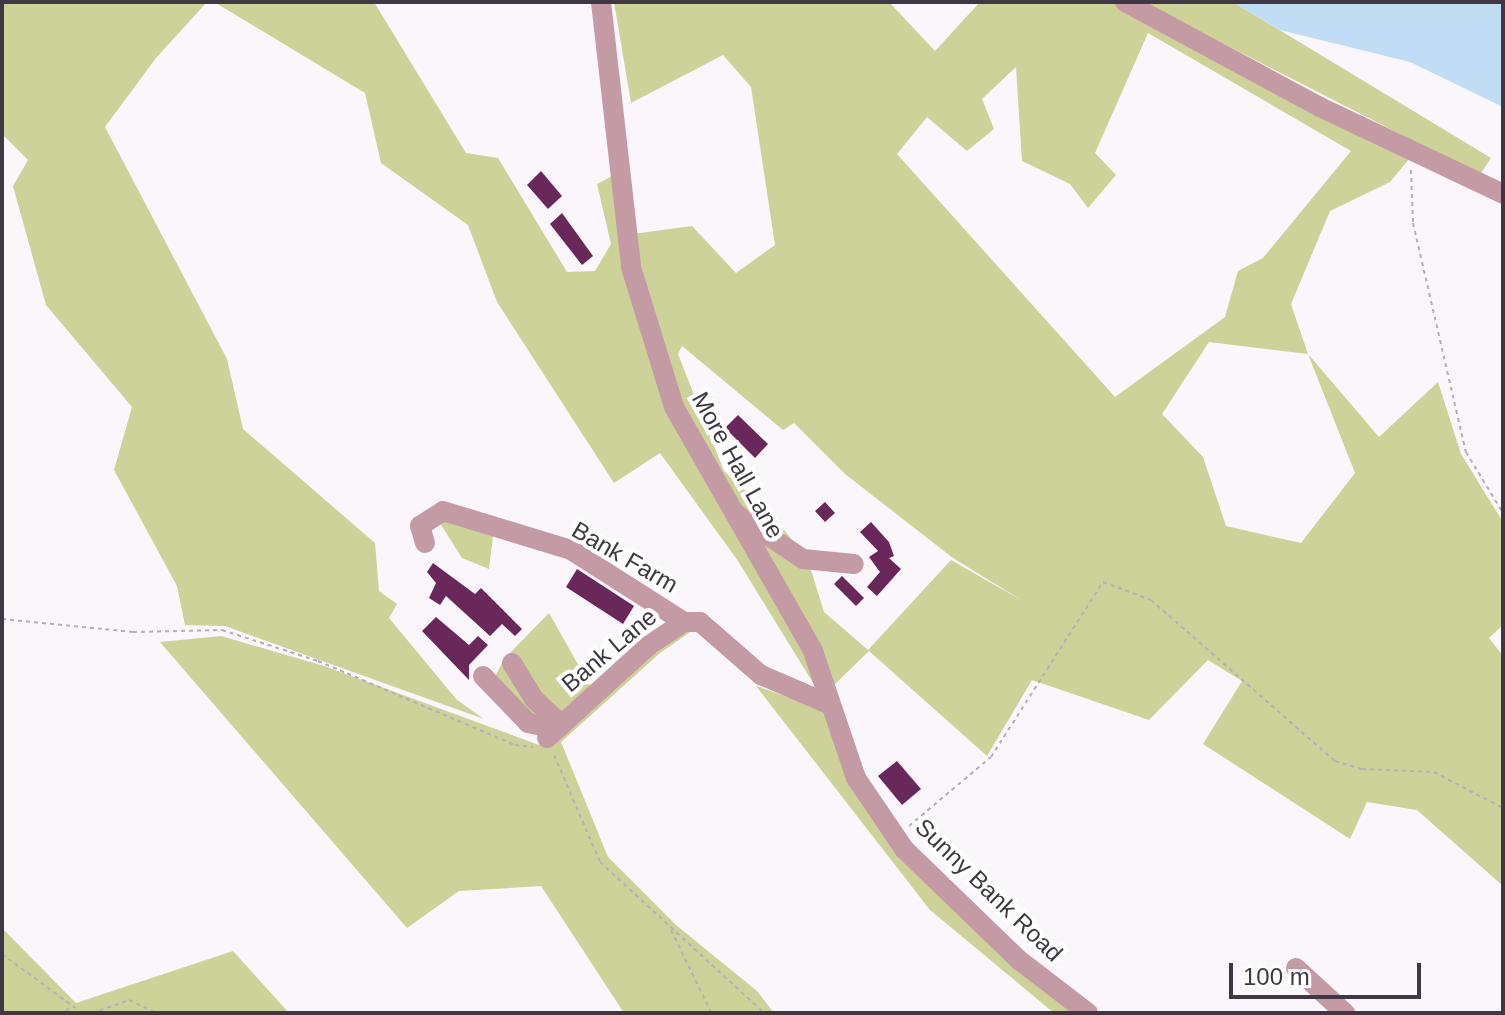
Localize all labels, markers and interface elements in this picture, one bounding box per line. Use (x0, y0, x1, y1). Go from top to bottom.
street label: More Hall Lane (686, 387, 790, 543)
street label: Bank Farm (567, 515, 683, 599)
street label: Bank Lane (556, 602, 662, 698)
street label: Sunny Bank Road (909, 812, 1069, 968)
scale bar (1233, 947, 1425, 997)
text: 100 m (1243, 963, 1310, 990)

